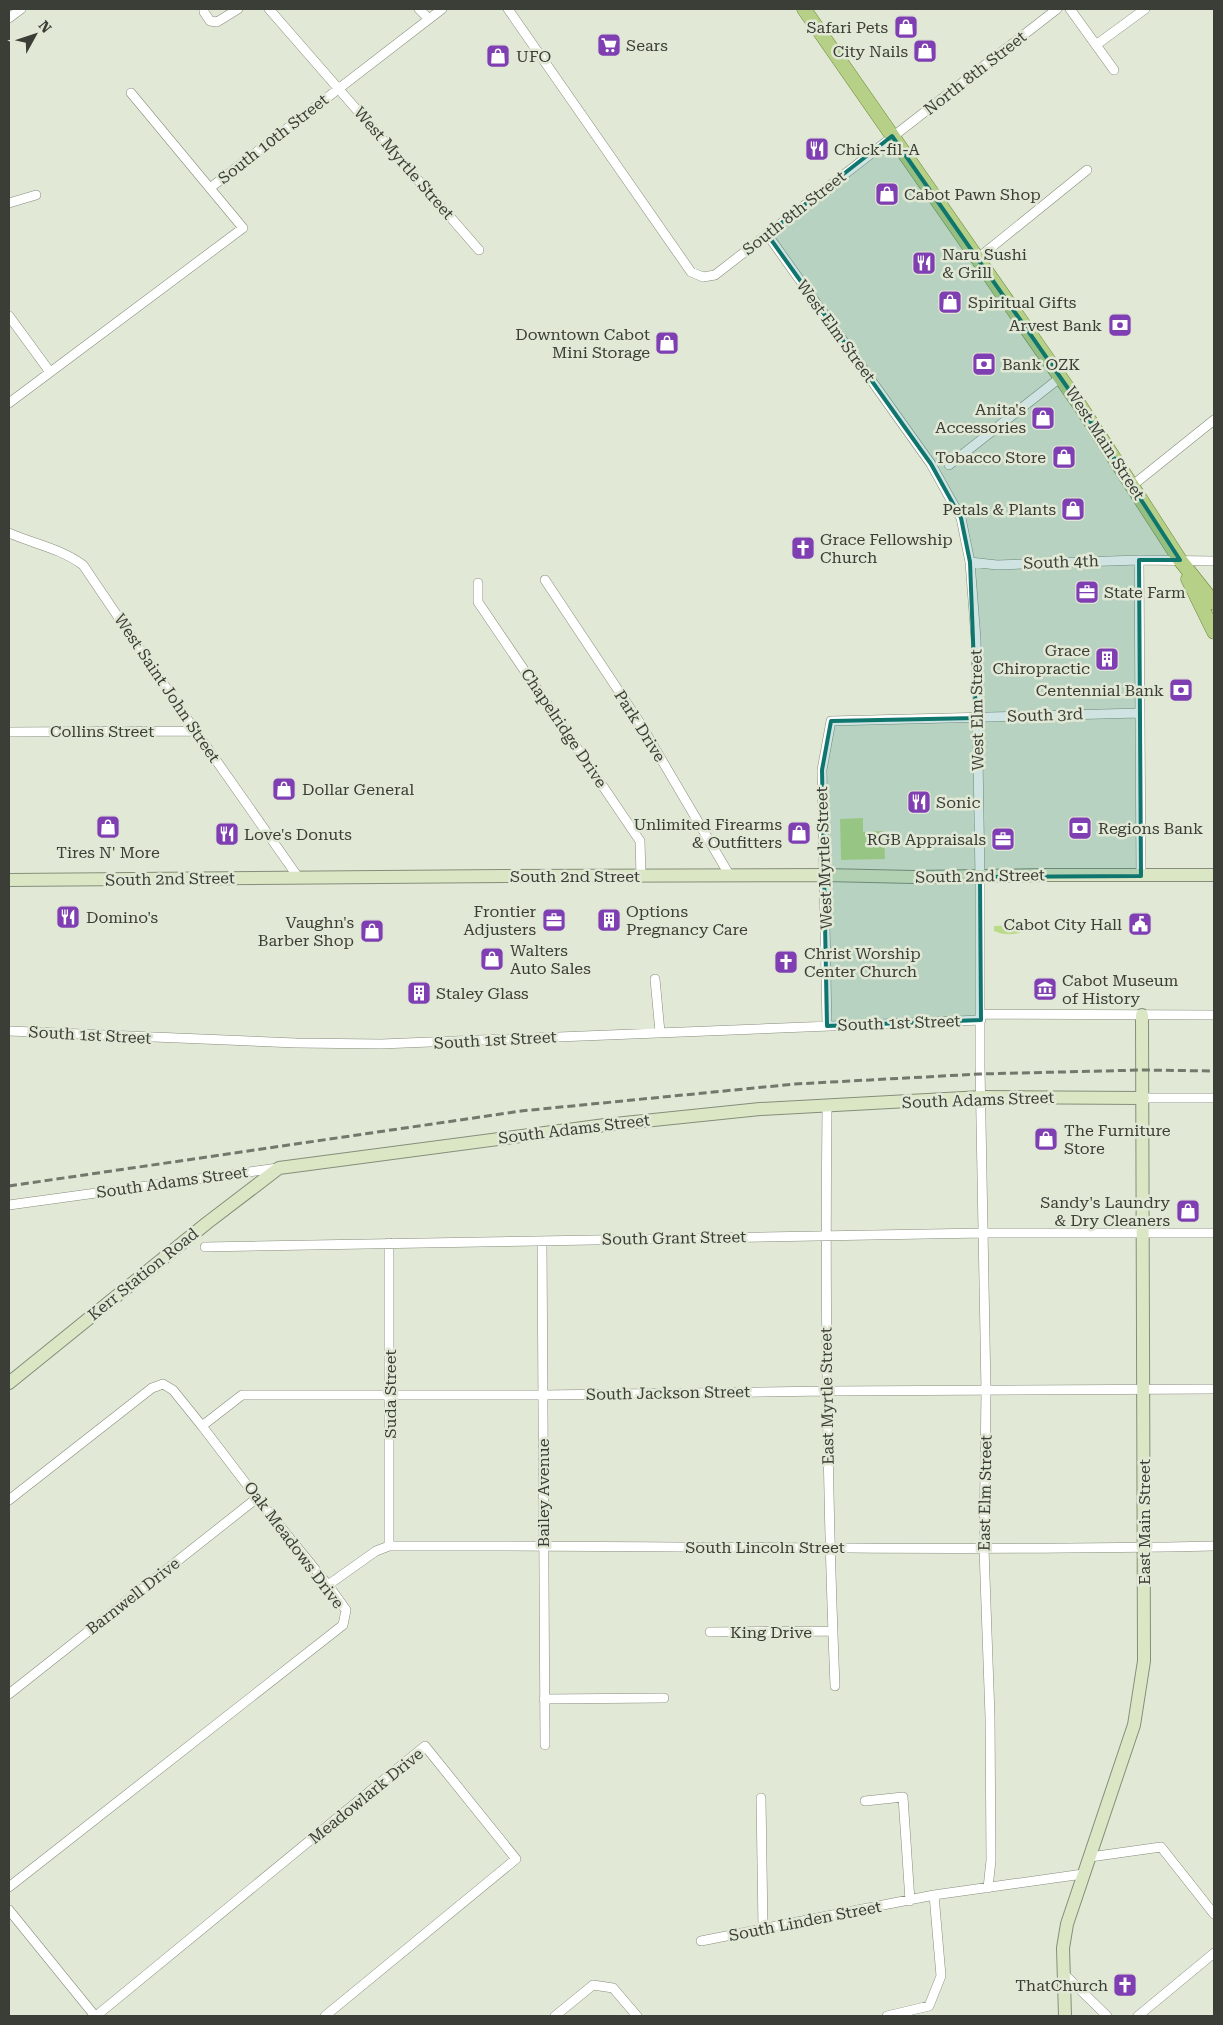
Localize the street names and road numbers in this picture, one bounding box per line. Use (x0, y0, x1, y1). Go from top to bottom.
street label: North 8th Street (920, 27, 1030, 119)
street label: South 10th Street (214, 90, 332, 188)
street label: West Myrtle Street (350, 103, 458, 223)
street label: South 8th Street (739, 167, 849, 259)
street label: West Elm Street (793, 276, 879, 386)
street label: West Main Street (1061, 383, 1149, 503)
street label: South 4th (1023, 551, 1099, 573)
street label: West Saint John Street (110, 610, 224, 766)
street label: West Elm Street (966, 649, 988, 771)
street label: Chapelridge Drive (517, 665, 611, 791)
street label: Park Drive (610, 687, 670, 766)
street label: South 3rd (1007, 704, 1083, 726)
street label: Collins Street (50, 722, 154, 741)
street label: West Myrtle Street (812, 786, 836, 930)
street label: South 2nd Street (915, 865, 1045, 887)
street label: South 2nd Street (510, 867, 640, 886)
street label: South 2nd Street (105, 868, 235, 890)
street label: South 1st Street (837, 1011, 961, 1035)
street label: South 1st Street (28, 1022, 152, 1048)
street label: South 1st Street (433, 1027, 557, 1053)
street label: South Adams Street (901, 1088, 1055, 1112)
street label: South Adams Street (497, 1110, 651, 1148)
street label: South Adams Street (95, 1162, 249, 1202)
street label: Kerr Station Road (84, 1224, 202, 1324)
street label: South Grant Street (602, 1227, 746, 1249)
street label: East Myrtle Street (816, 1327, 838, 1465)
street label: Suda Street (381, 1350, 400, 1438)
street label: South Jackson Street (586, 1382, 750, 1404)
street label: East Elm Street (974, 1435, 996, 1551)
street label: Bailey Avenue (534, 1438, 553, 1547)
street label: East Main Street (1135, 1459, 1154, 1585)
street label: Oak Meadows Drive (240, 1478, 348, 1612)
street label: South Lincoln Street (685, 1538, 845, 1557)
street label: Barnwell Drive (83, 1554, 184, 1638)
street label: King Drive (730, 1623, 812, 1642)
street label: Meadowlark Drive (305, 1744, 427, 1848)
street label: South Linden Street (727, 1897, 883, 1945)

